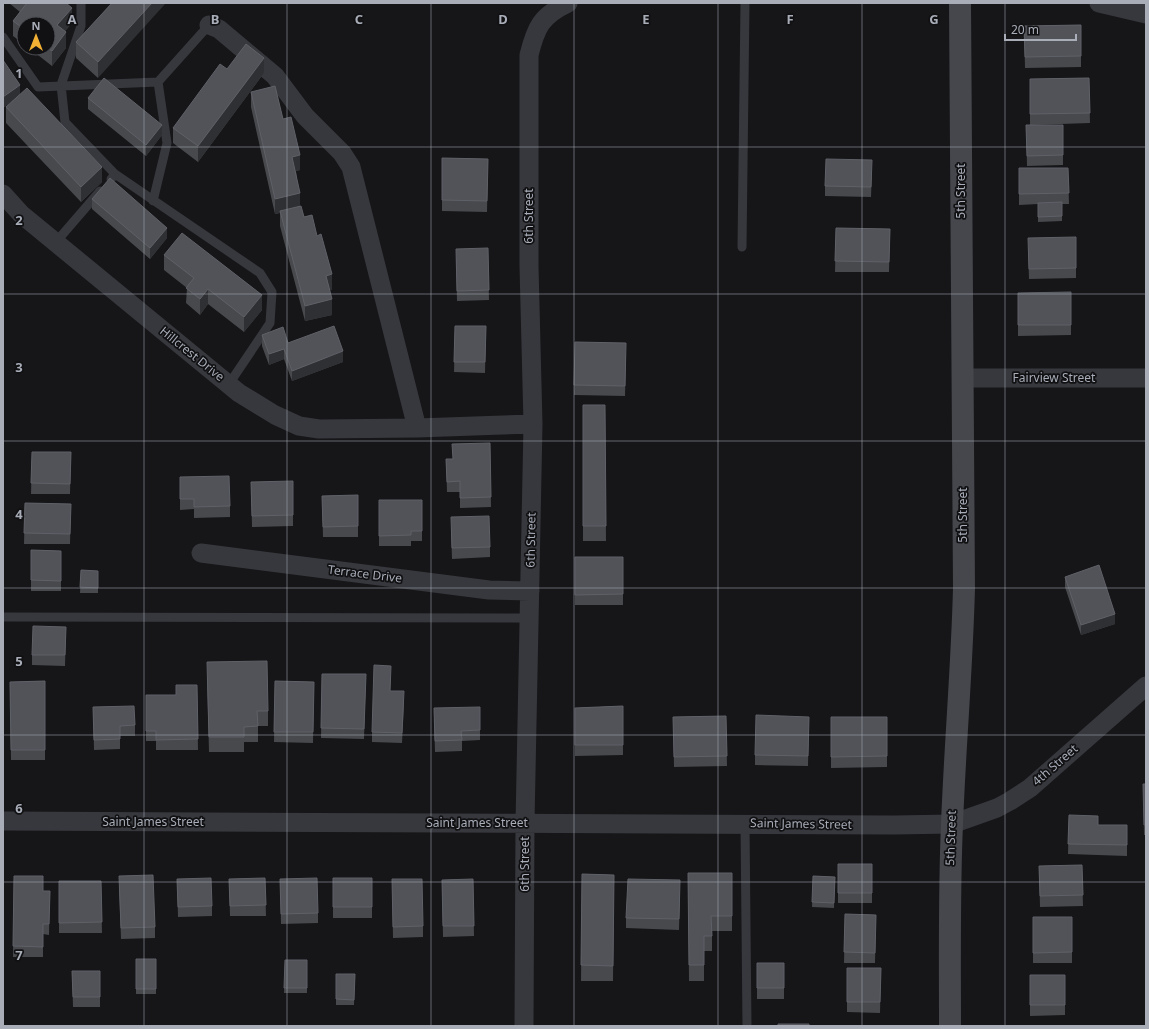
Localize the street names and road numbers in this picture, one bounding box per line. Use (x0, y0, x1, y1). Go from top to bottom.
street label: 5th Street (952, 163, 969, 219)
street label: 6th Street (520, 188, 537, 244)
street label: Hillcrest Drive (157, 322, 228, 385)
street label: Fairview Street (1013, 369, 1096, 386)
street label: 5th Street (954, 487, 971, 543)
street label: 6th Street (522, 512, 539, 568)
street label: Terrace Drive (327, 561, 403, 586)
street label: 4th Street (1028, 740, 1082, 789)
street label: 5th Street (941, 809, 960, 866)
street label: Saint James Street (102, 813, 204, 830)
street label: Saint James Street (426, 814, 528, 831)
street label: Saint James Street (750, 814, 853, 833)
street label: 6th Street (516, 836, 533, 892)

